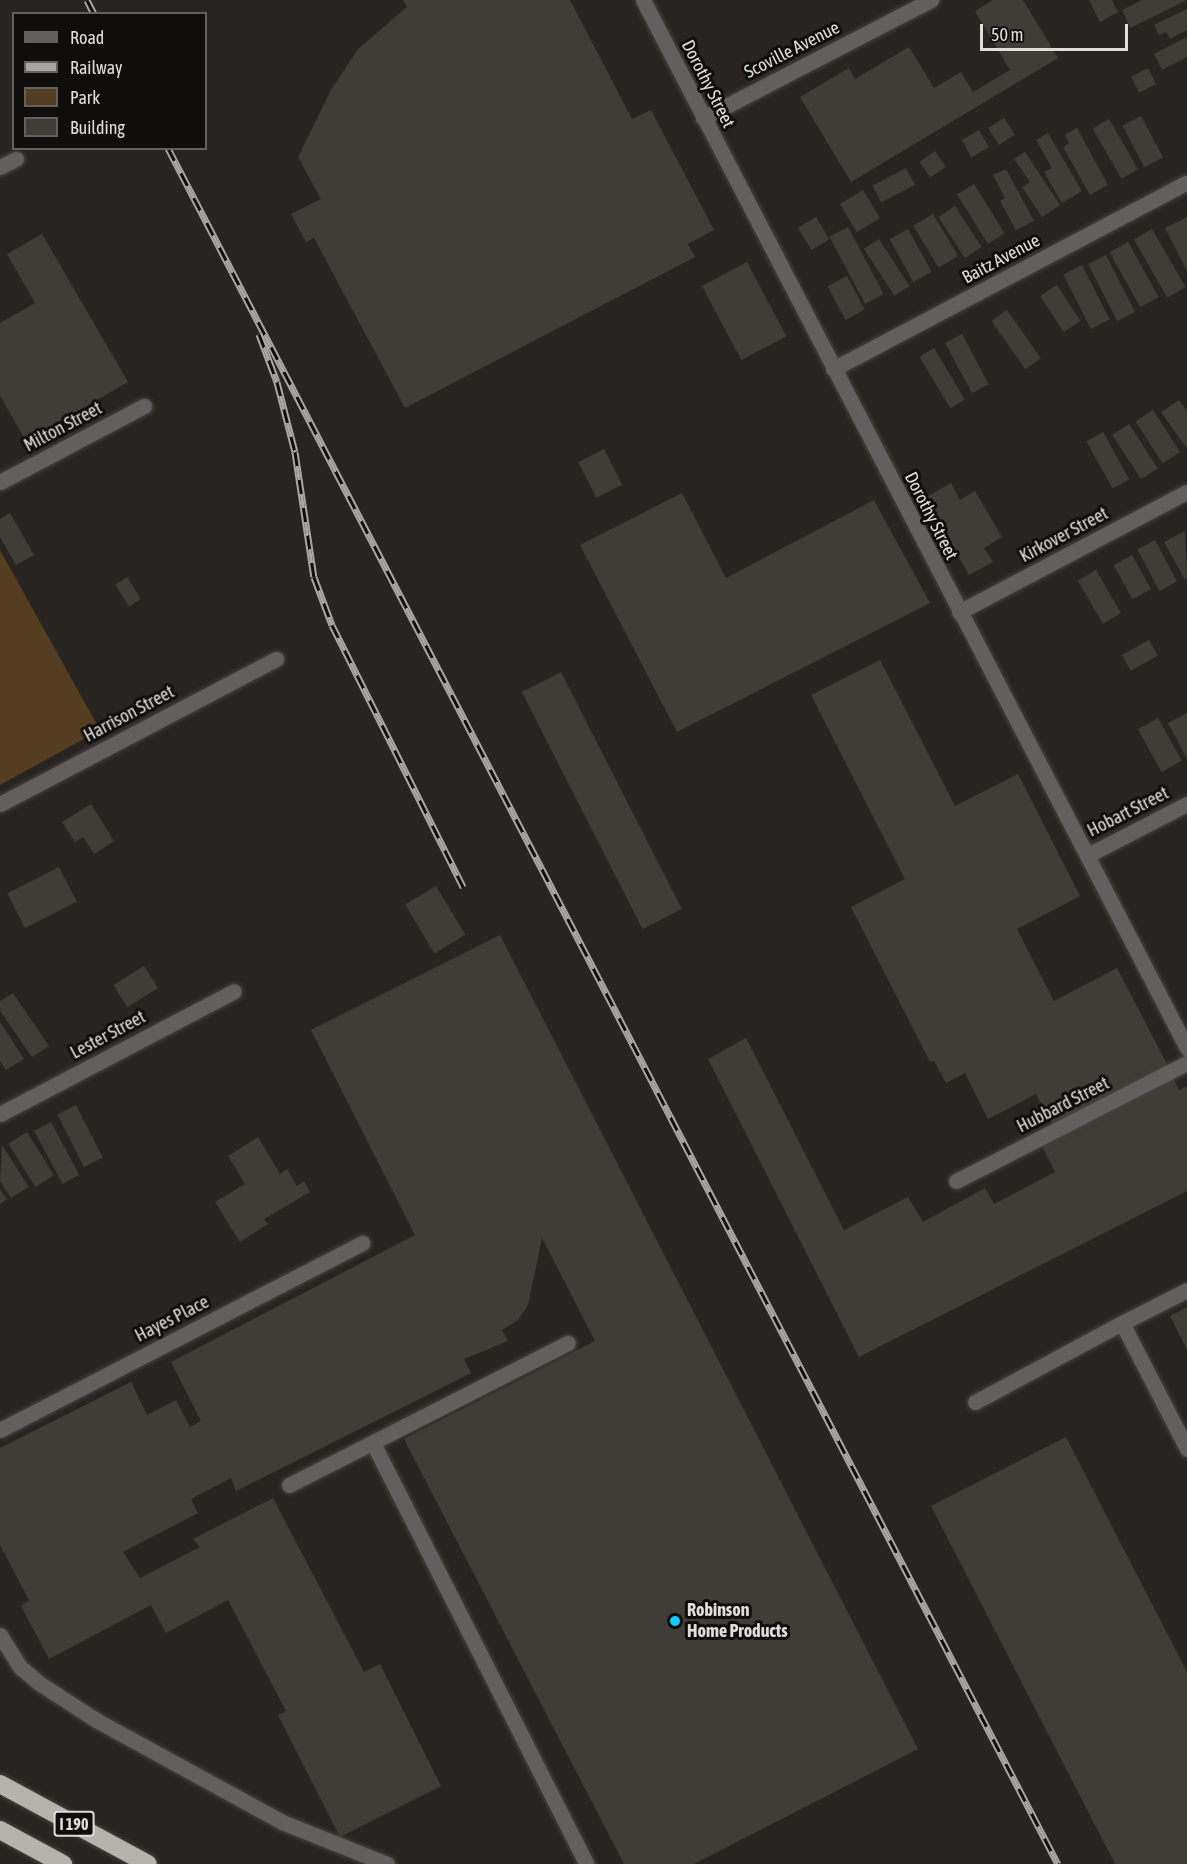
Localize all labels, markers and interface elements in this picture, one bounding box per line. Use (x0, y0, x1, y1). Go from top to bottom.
legend (12, 12, 207, 150)
scale bar (983, 12, 1132, 50)
street label: Scoville Avenue (741, 17, 843, 83)
text: 50 m (991, 24, 1023, 45)
text: Road (70, 27, 104, 48)
street label: Dorothy Street (677, 37, 739, 131)
text: Railway (70, 57, 122, 78)
text: Park (70, 87, 100, 108)
text: Building (70, 117, 125, 138)
street label: Baitz Avenue (958, 230, 1044, 288)
street label: Milton Street (20, 397, 106, 457)
street label: Dorothy Street (900, 469, 962, 563)
street label: Kirkover Street (1016, 503, 1112, 567)
street label: Harrison Street (80, 681, 178, 747)
street label: Hobart Street (1084, 782, 1172, 842)
street label: Lester Street (67, 1006, 149, 1064)
street label: Hubbard Street (1013, 1073, 1113, 1137)
street label: Hayes Place (132, 1291, 212, 1347)
place label: Robinson Home Products (687, 1600, 788, 1642)
marker: Robinson Home Products (668, 1614, 682, 1628)
road number: I 190 (53, 1811, 95, 1837)

